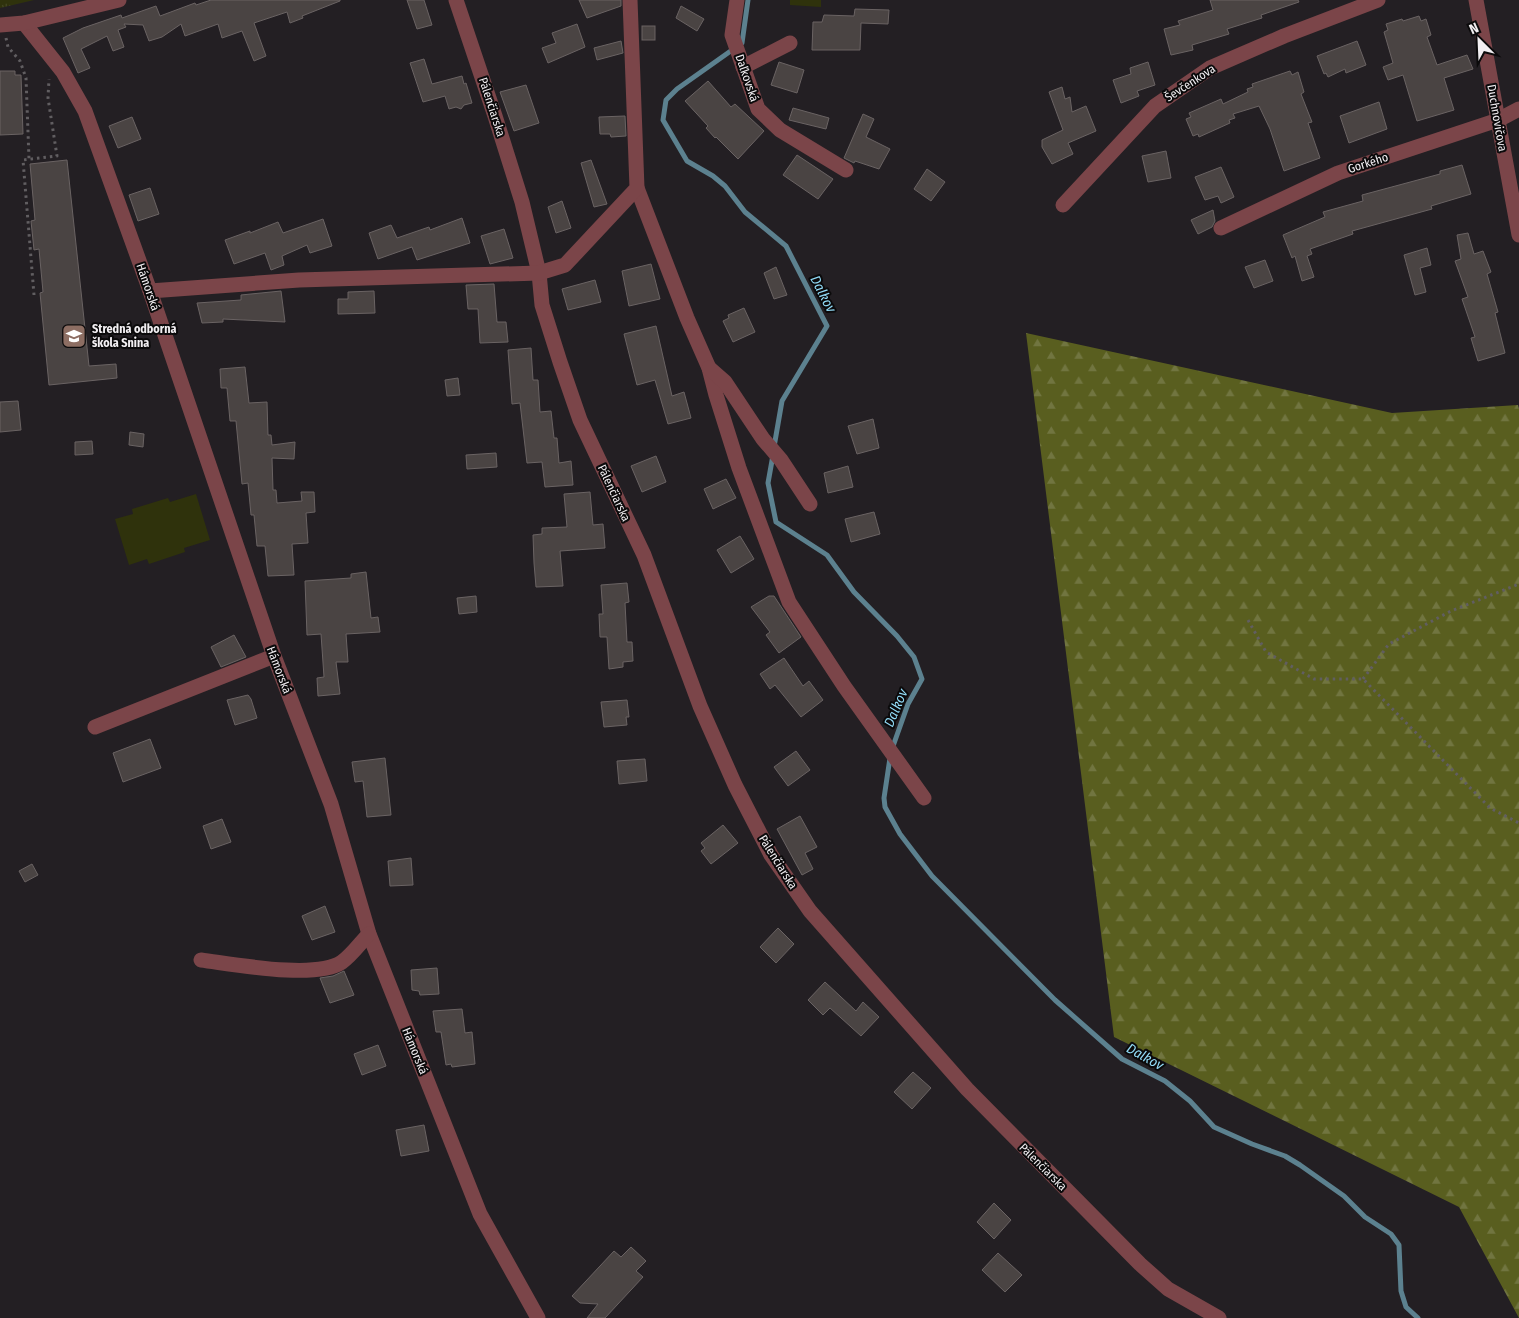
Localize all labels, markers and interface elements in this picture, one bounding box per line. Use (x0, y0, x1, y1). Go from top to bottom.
north arrow (1454, 15, 1504, 65)
text: N (1467, 19, 1481, 38)
street label: Daľkovská (732, 52, 762, 104)
street label: Ševčenkova (1162, 61, 1218, 104)
street label: Pálenčiarska (476, 76, 508, 138)
street label: Duchnovičova (1484, 83, 1510, 153)
street label: Gorkého (1346, 150, 1390, 176)
street label: Hámorská (133, 261, 163, 313)
water label: Dalkov (806, 273, 840, 316)
place label: Stredná odborná škola Snina (92, 322, 176, 350)
school or university icon: Stredná odborná škola Snina (61, 323, 87, 349)
street label: Pálenčiarska (595, 462, 633, 524)
street label: Hámorská (264, 645, 294, 696)
water label: Dalkov (880, 686, 912, 730)
street label: Pálenčiarska (756, 832, 800, 892)
street label: Hámorská (399, 1026, 431, 1077)
water label: Dalkov (1124, 1040, 1167, 1074)
street label: Pálenčiarska (1016, 1140, 1070, 1194)

